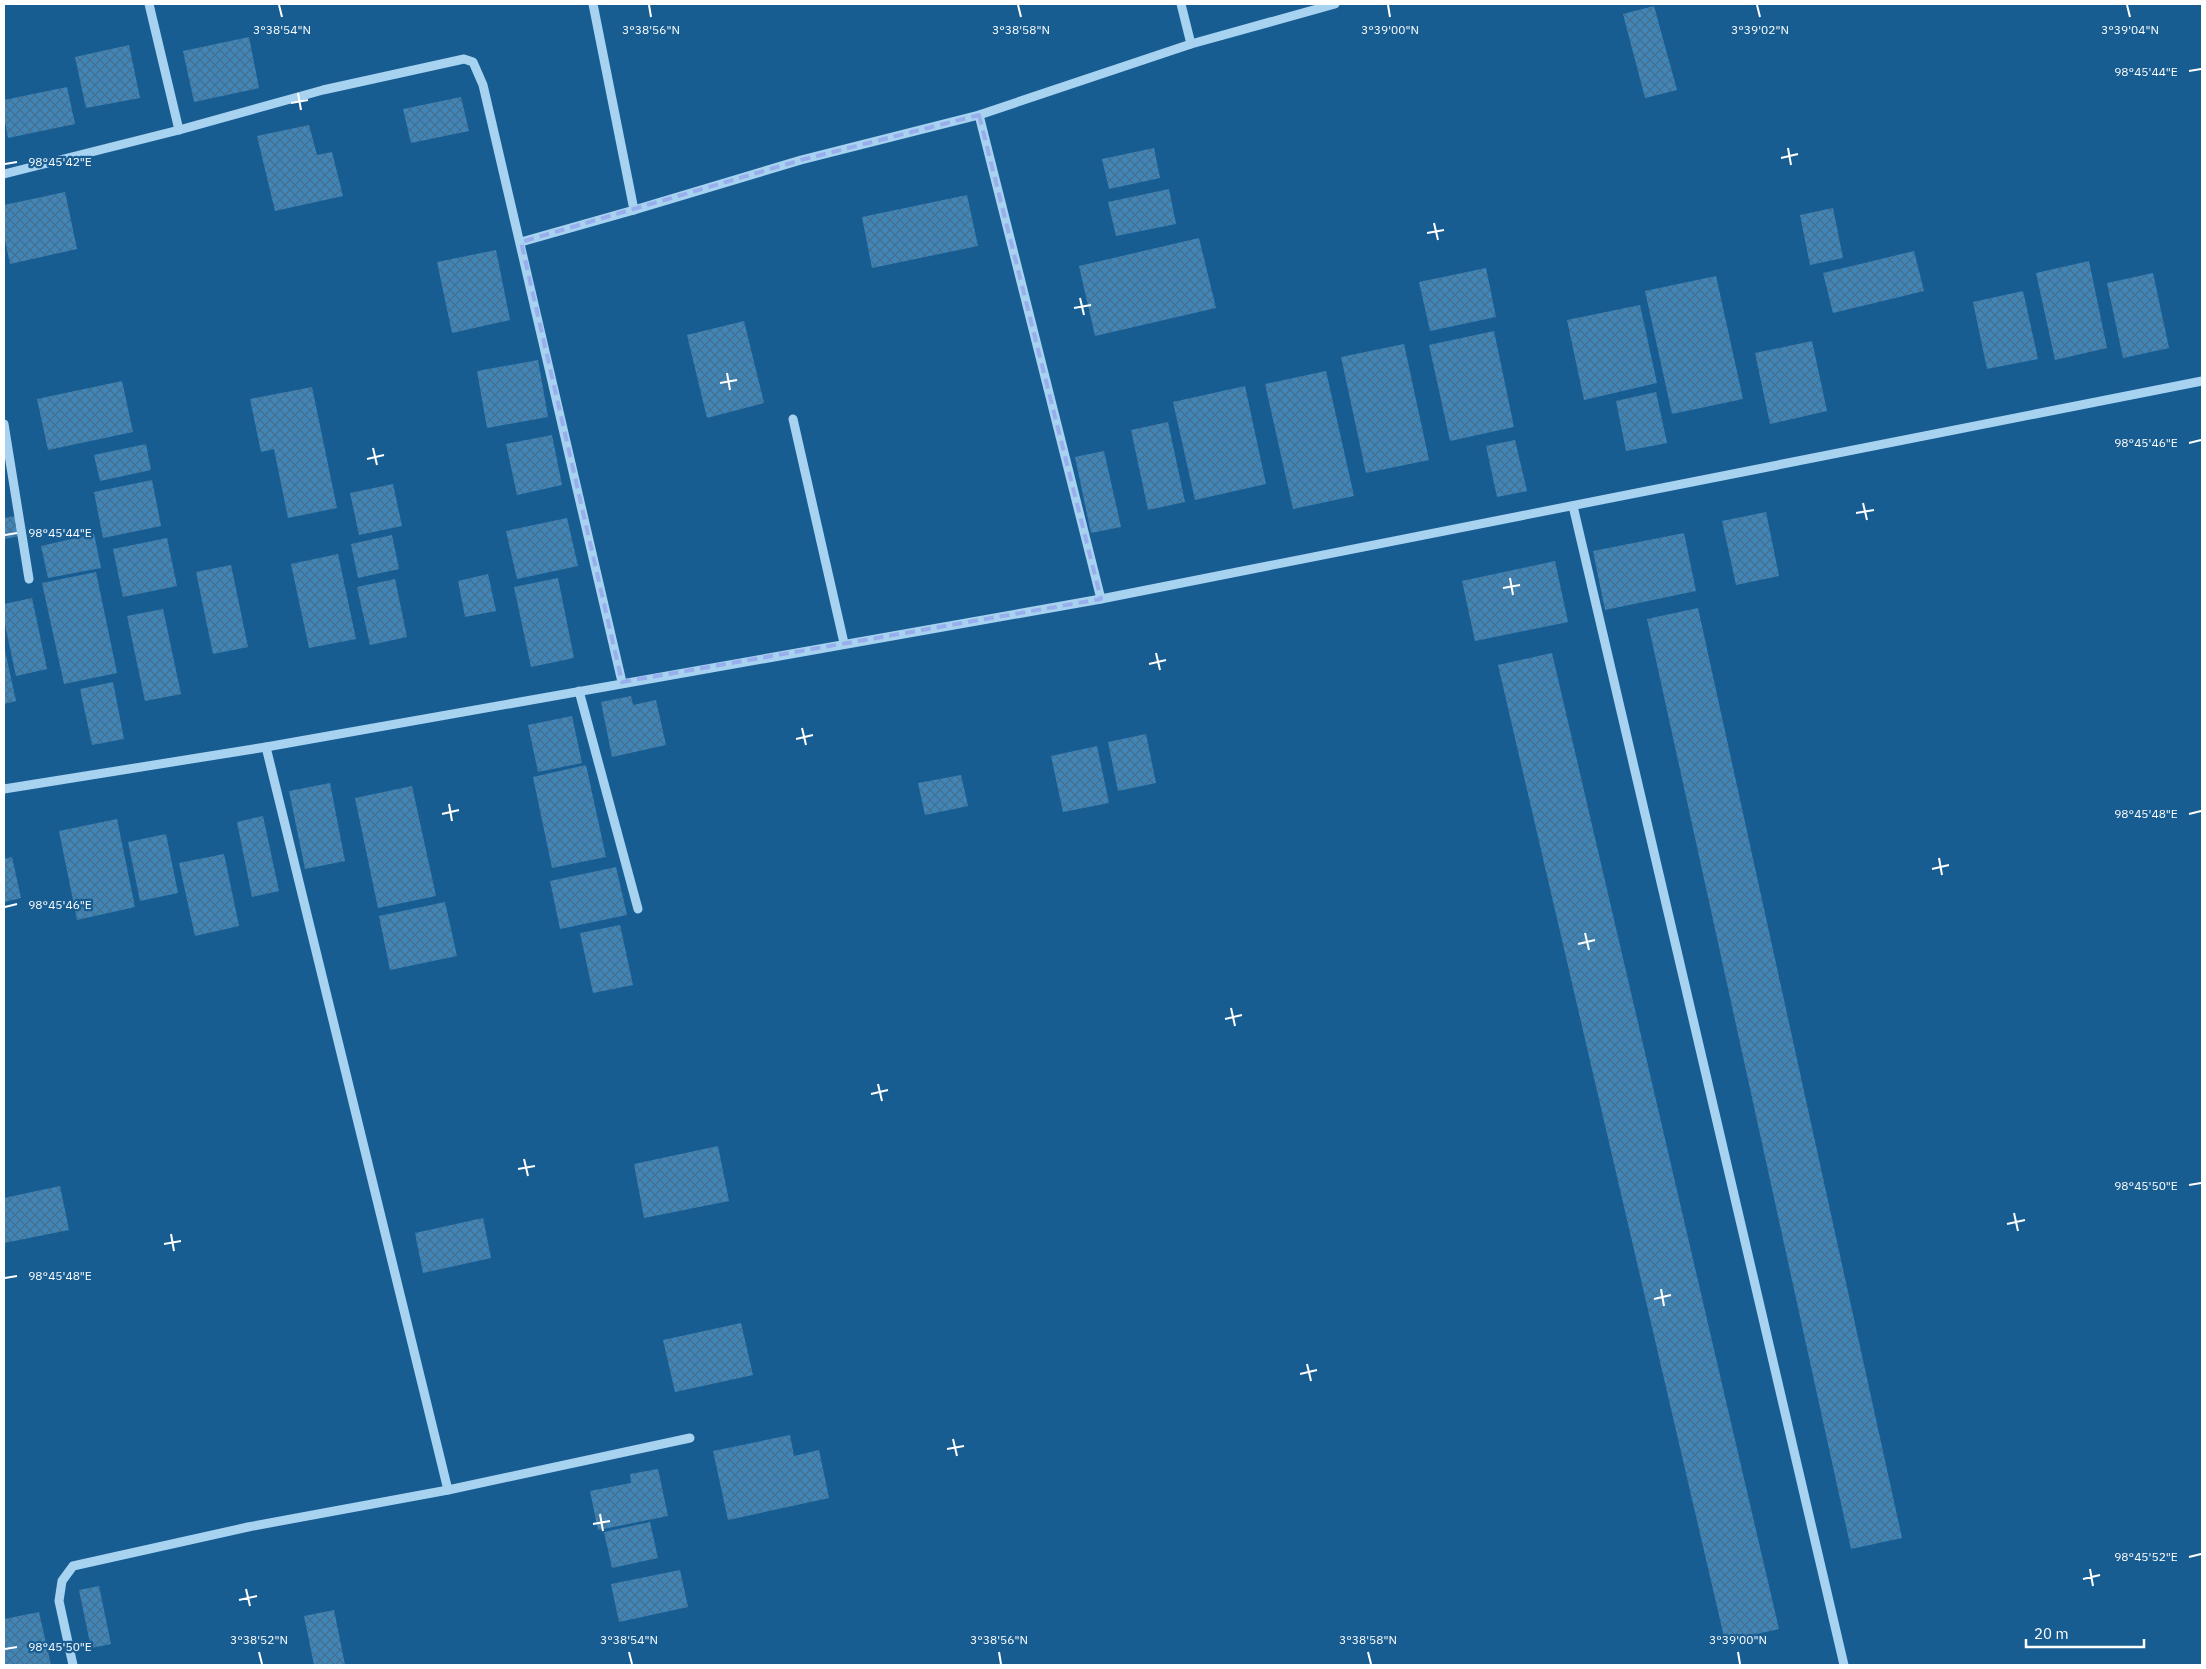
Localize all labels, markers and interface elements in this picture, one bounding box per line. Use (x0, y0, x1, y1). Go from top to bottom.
text: 3°38'54"N (253, 22, 311, 37)
text: 3°38'56"N (622, 22, 680, 37)
text: 3°38'58"N (992, 22, 1050, 37)
text: 3°39'00"N (1361, 22, 1419, 37)
text: 3°39'02"N (1731, 22, 1789, 37)
text: 3°39'04"N (2101, 22, 2159, 37)
text: 98°45'44"E (2114, 64, 2178, 79)
text: 98°45'42"E (28, 154, 92, 169)
text: 98°45'46"E (2114, 435, 2178, 450)
text: 98°45'44"E (28, 525, 92, 540)
text: 98°45'48"E (2114, 806, 2178, 821)
text: 98°45'46"E (28, 897, 92, 912)
text: 98°45'50"E (2114, 1178, 2178, 1193)
text: 98°45'48"E (28, 1268, 92, 1283)
text: 98°45'52"E (2114, 1549, 2178, 1564)
scale bar (2026, 1616, 2144, 1648)
text: 20 m (2034, 1624, 2069, 1643)
text: 3°38'52"N (230, 1632, 288, 1647)
text: 3°38'54"N (600, 1632, 658, 1647)
text: 3°38'56"N (970, 1632, 1028, 1647)
text: 3°38'58"N (1339, 1632, 1397, 1647)
text: 3°39'00"N (1709, 1632, 1767, 1647)
text: 98°45'50"E (28, 1639, 92, 1654)

